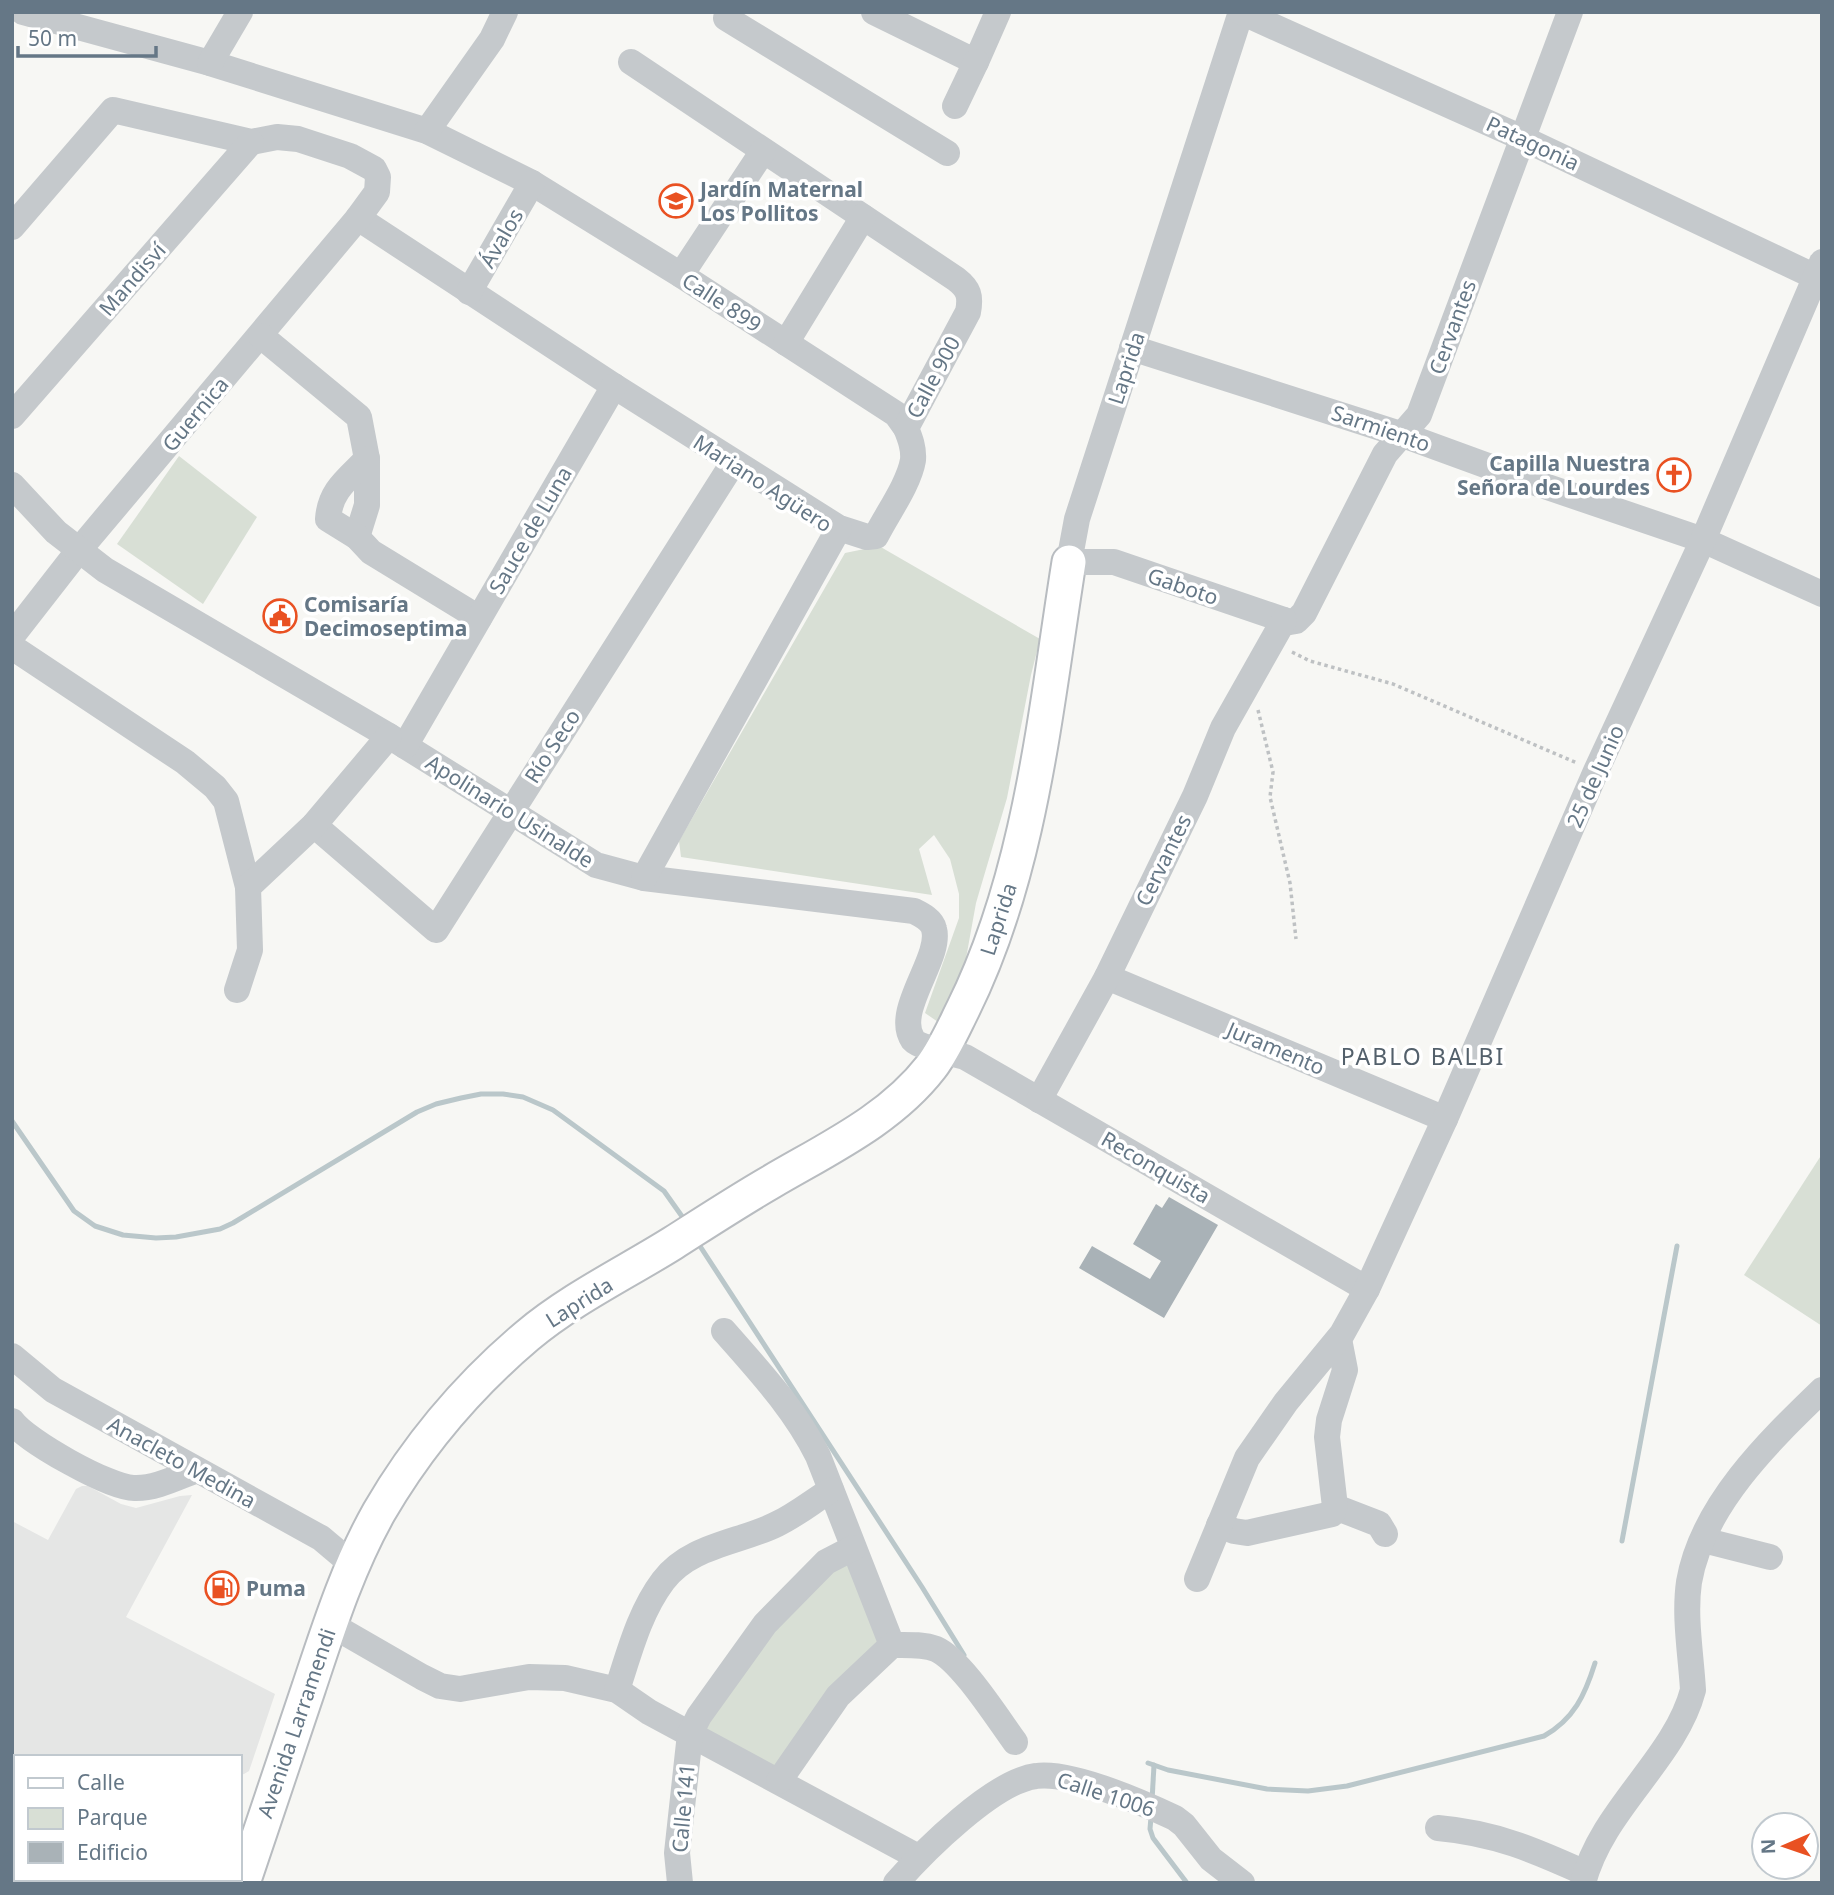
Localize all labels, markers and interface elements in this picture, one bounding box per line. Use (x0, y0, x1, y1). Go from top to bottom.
scale bar (18, 14, 156, 58)
text: 50 m (28, 24, 77, 52)
street label: Patagonia (1482, 109, 1584, 177)
place label: Jardín Maternal Los Pollitos (698, 175, 863, 227)
school or university icon: Jardín Maternal Los Pollitos (657, 182, 695, 220)
street label: Ávalos (473, 203, 529, 273)
street label: Mandisví (92, 236, 172, 322)
street label: Calle 899 (677, 266, 767, 338)
street label: Cervantes (1422, 276, 1482, 378)
street label: Laprida (1101, 328, 1151, 408)
street label: Calle 900 (900, 331, 966, 423)
street label: Guernica (156, 371, 234, 457)
street label: Sarmiento (1328, 398, 1434, 458)
street label: Mariano Agüero (688, 428, 838, 538)
place label: Capilla Nuestra Señora de Lourdes (1457, 449, 1650, 501)
church icon: Capilla Nuestra Señora de Lourdes (1655, 456, 1693, 494)
street label: Sauce de Luna (482, 461, 578, 599)
street label: Gaboto (1144, 561, 1222, 611)
place label: Comisaría Decimoseptima (304, 590, 467, 642)
public building icon: Comisaría Decimoseptima (261, 597, 299, 635)
street label: Río Seco (518, 704, 586, 788)
street label: 25 de Junio (1560, 720, 1630, 832)
street label: Apolinario Usinalde (421, 748, 599, 874)
street label: Cervantes (1129, 810, 1197, 910)
street label: Laprida (973, 879, 1023, 959)
street label: Juramento (1221, 1014, 1329, 1081)
district label: PABLO BALBI (1341, 1040, 1505, 1072)
street label: Reconquista (1096, 1125, 1216, 1209)
street label: Laprida (540, 1270, 618, 1334)
street label: Anacleto Medina (103, 1410, 261, 1514)
fuel station icon: Puma (203, 1569, 241, 1607)
place label: Puma (246, 1574, 306, 1602)
street label: Avenida Larramendi (250, 1624, 342, 1822)
legend (14, 1755, 242, 1881)
street label: Calle 141 (665, 1762, 701, 1854)
street label: Calle 1006 (1054, 1765, 1158, 1823)
text: Calle (77, 1768, 125, 1796)
text: Parque (77, 1803, 147, 1831)
north arrow (1750, 1811, 1820, 1881)
text: Edificio (77, 1838, 148, 1866)
text: N (1755, 1838, 1781, 1855)

